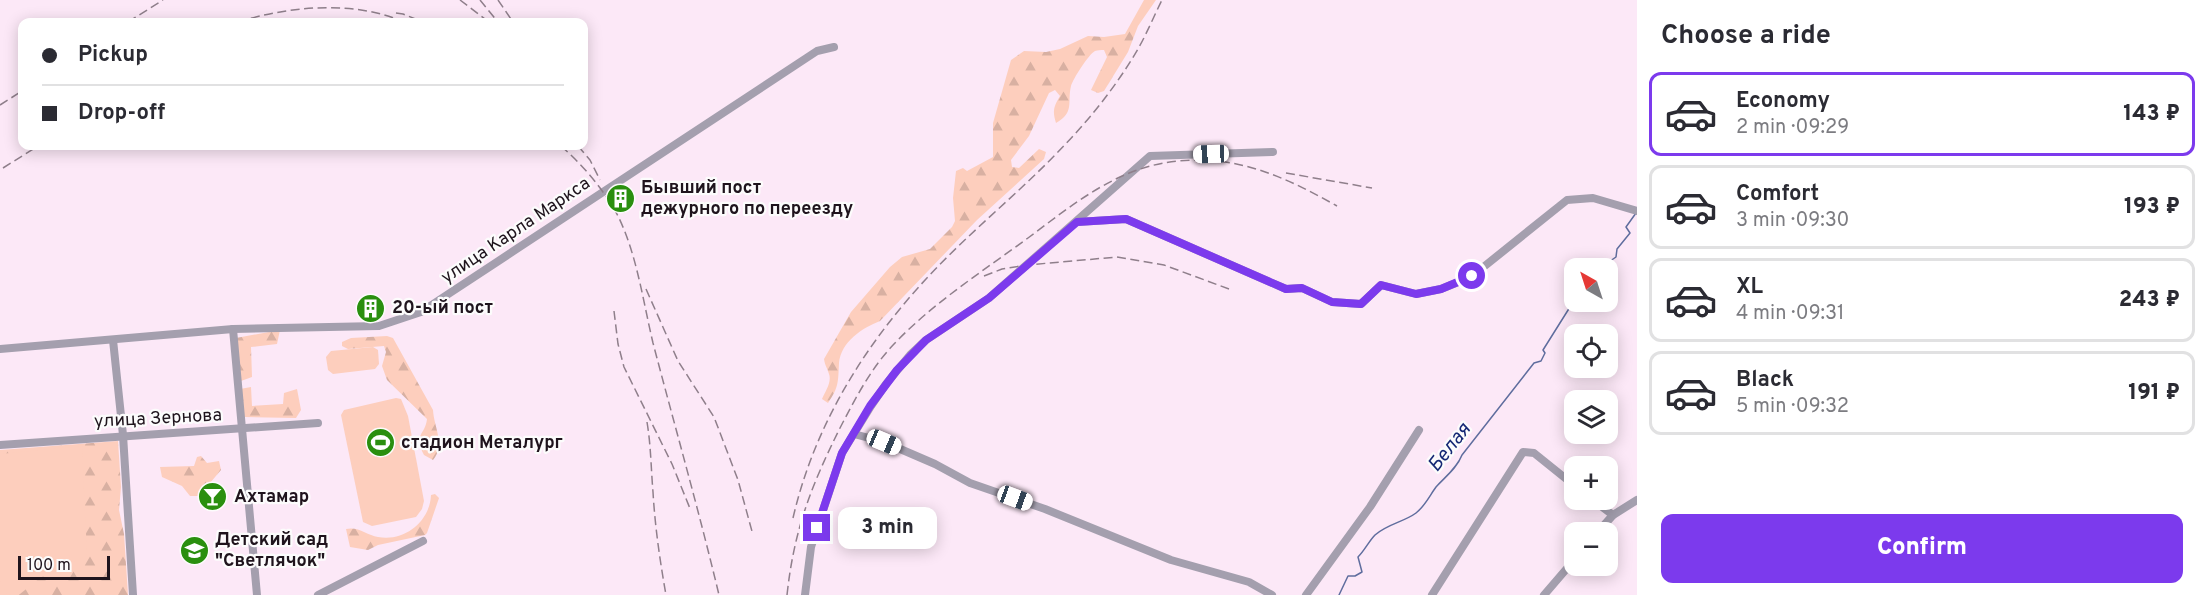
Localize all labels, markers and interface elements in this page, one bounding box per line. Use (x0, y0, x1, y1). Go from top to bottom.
text: Choose a ride (1661, 19, 1831, 53)
text: Pickup (78, 42, 148, 69)
icon: car (1664, 87, 1718, 141)
text: Economy (1736, 88, 1830, 115)
text: Drop-off (78, 100, 165, 127)
text: 143 ₽ (2123, 101, 2180, 128)
text: 2 min · 09:29 (1736, 115, 1849, 141)
car (1193, 144, 1229, 164)
street label: улица Карла Маркса (437, 173, 595, 289)
place label: Бывший пост дежурного по переезду (641, 177, 853, 221)
icon: car (1664, 180, 1718, 234)
text: Comfort (1736, 181, 1819, 208)
building icon: Бывший пост дежурного по переезду (604, 182, 636, 214)
text: 193 ₽ (2124, 194, 2180, 221)
text: 3 min · 09:30 (1736, 208, 1849, 234)
north arrow (1564, 258, 1618, 312)
map controls (1564, 258, 1618, 576)
route start (1458, 262, 1485, 289)
icon: car (1664, 273, 1718, 327)
text: XL (1736, 274, 1763, 301)
text: 243 ₽ (2119, 287, 2180, 314)
building icon: 20-ый пост (355, 292, 387, 324)
place label: 20-ый пост (392, 297, 494, 320)
text: 4 min · 09:31 (1736, 301, 1845, 327)
button: locate (1564, 324, 1618, 378)
icon: car (1664, 366, 1718, 420)
text: Black (1736, 367, 1794, 394)
text: 191 ₽ (2128, 380, 2180, 407)
button: layers (1564, 390, 1618, 444)
text: 5 min · 09:32 (1736, 394, 1849, 420)
street label: улица Зернова (93, 404, 223, 434)
water label: Белая (1423, 418, 1478, 478)
sports icon: стадион Металург (364, 427, 396, 459)
car (864, 427, 904, 457)
place label: стадион Металург (401, 432, 563, 455)
button: + (1564, 456, 1618, 510)
bar icon: Ахтамар (197, 481, 229, 513)
car (995, 483, 1035, 513)
place label: Ахтамар (234, 486, 309, 509)
callout: 3 min (838, 507, 937, 549)
route end (803, 514, 830, 541)
button: Confirm (1661, 514, 2183, 583)
text: 3 min (861, 515, 914, 541)
button: − (1564, 522, 1618, 576)
place label: Детский сад "Светлячок" (215, 529, 328, 573)
school or university icon: Детский сад "Светлячок" (178, 534, 210, 566)
scale bar (18, 553, 110, 580)
text: 100 m (27, 556, 71, 576)

